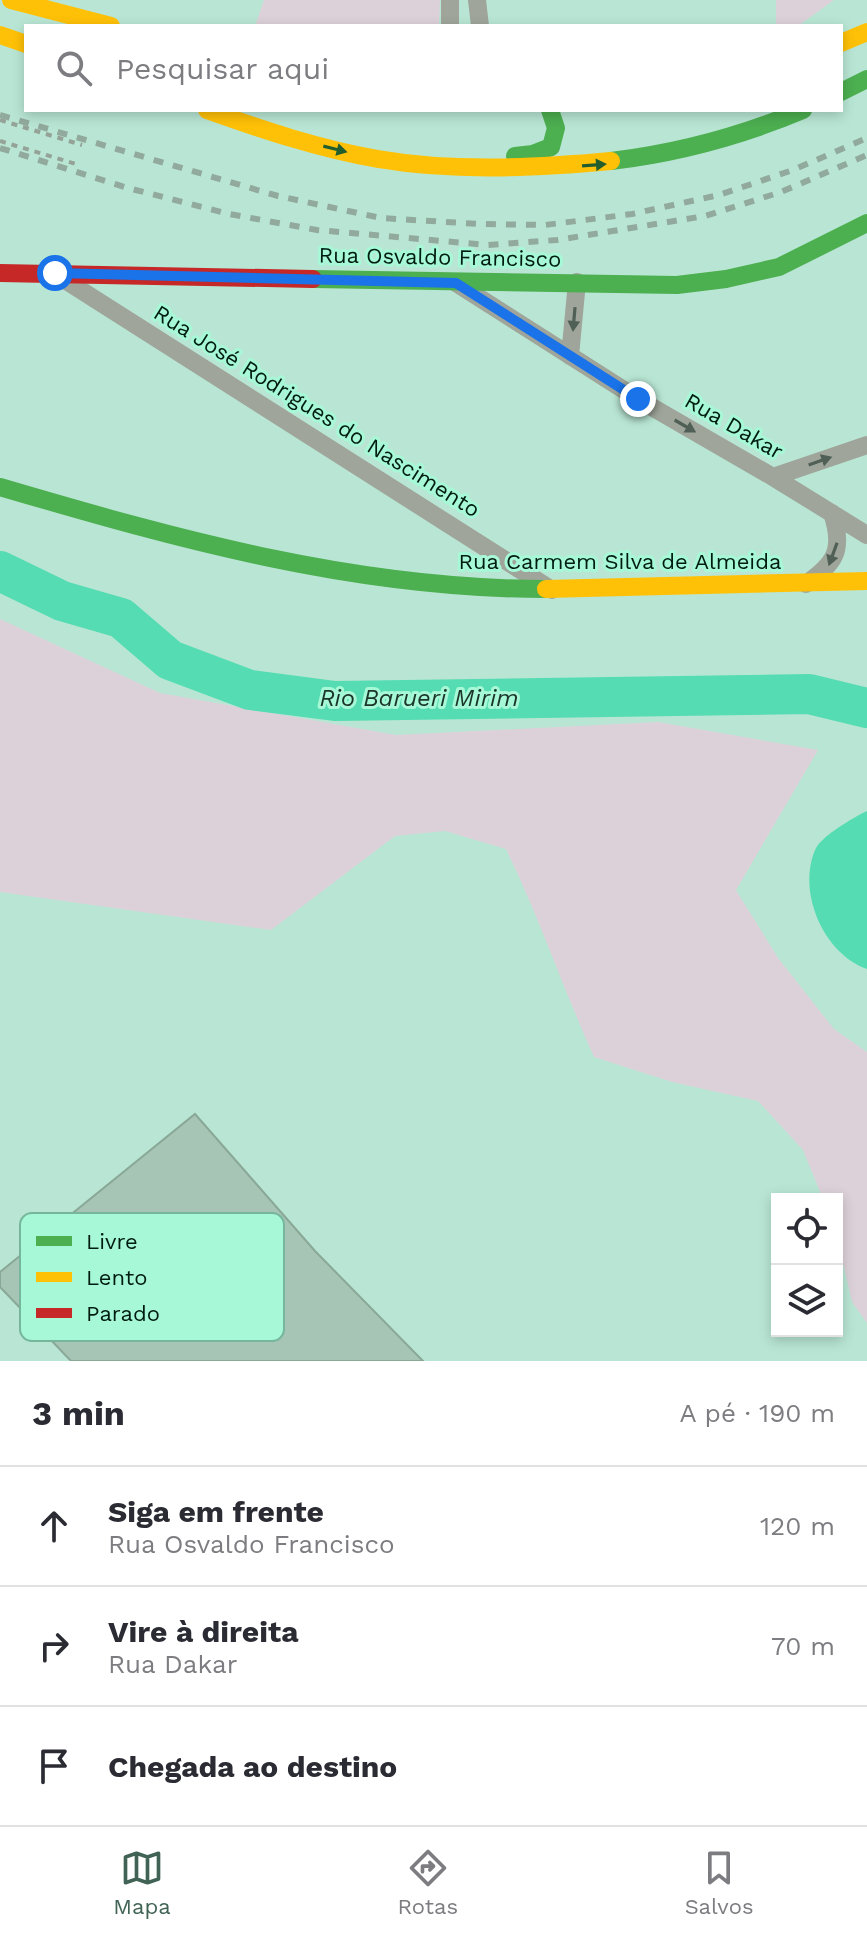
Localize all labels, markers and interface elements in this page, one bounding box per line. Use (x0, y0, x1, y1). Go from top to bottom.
search box (24, 24, 843, 112)
icon: search (52, 46, 96, 90)
text: Pesquisar aqui (116, 51, 329, 86)
one-way arrow (323, 144, 348, 156)
one-way arrow (582, 158, 607, 171)
street label: Rua Osvaldo Francisco (319, 242, 561, 272)
route start (37, 255, 73, 291)
street label: Rua José Rodrigues do Nascimento (149, 300, 485, 522)
one-way arrow (567, 307, 580, 332)
route end (620, 381, 656, 417)
street label: Rua Dakar (680, 388, 788, 464)
one-way arrow (674, 419, 696, 433)
one-way arrow (808, 454, 832, 466)
one-way arrow (826, 542, 839, 566)
street label: Rua Carmem Silva de Almeida (459, 549, 781, 574)
water label: Rio Barueri Mirim (319, 684, 519, 712)
map controls (771, 1193, 843, 1337)
button: locate (771, 1193, 843, 1265)
legend (20, 1213, 284, 1341)
text: Livre (86, 1229, 138, 1254)
text: Lento (86, 1265, 147, 1290)
button: layers (771, 1265, 843, 1337)
text: Parado (86, 1301, 160, 1326)
text: 3 min (32, 1393, 125, 1433)
text: A pé · 190 m (680, 1398, 835, 1428)
text: Siga em frente (108, 1494, 324, 1529)
icon: ahead (32, 1504, 76, 1548)
text: 120 m (760, 1511, 835, 1541)
text: Rua Osvaldo Francisco (108, 1529, 395, 1559)
text: Vire à direita (108, 1614, 299, 1649)
icon: right (32, 1624, 76, 1668)
text: 70 m (771, 1631, 835, 1661)
text: Rua Dakar (108, 1649, 237, 1679)
icon: arrive (32, 1744, 76, 1788)
text: Chegada ao destino (108, 1749, 397, 1784)
tab: Mapa (113, 1846, 171, 1919)
tab: Rotas (397, 1846, 458, 1919)
tab: Salvos (685, 1846, 754, 1919)

